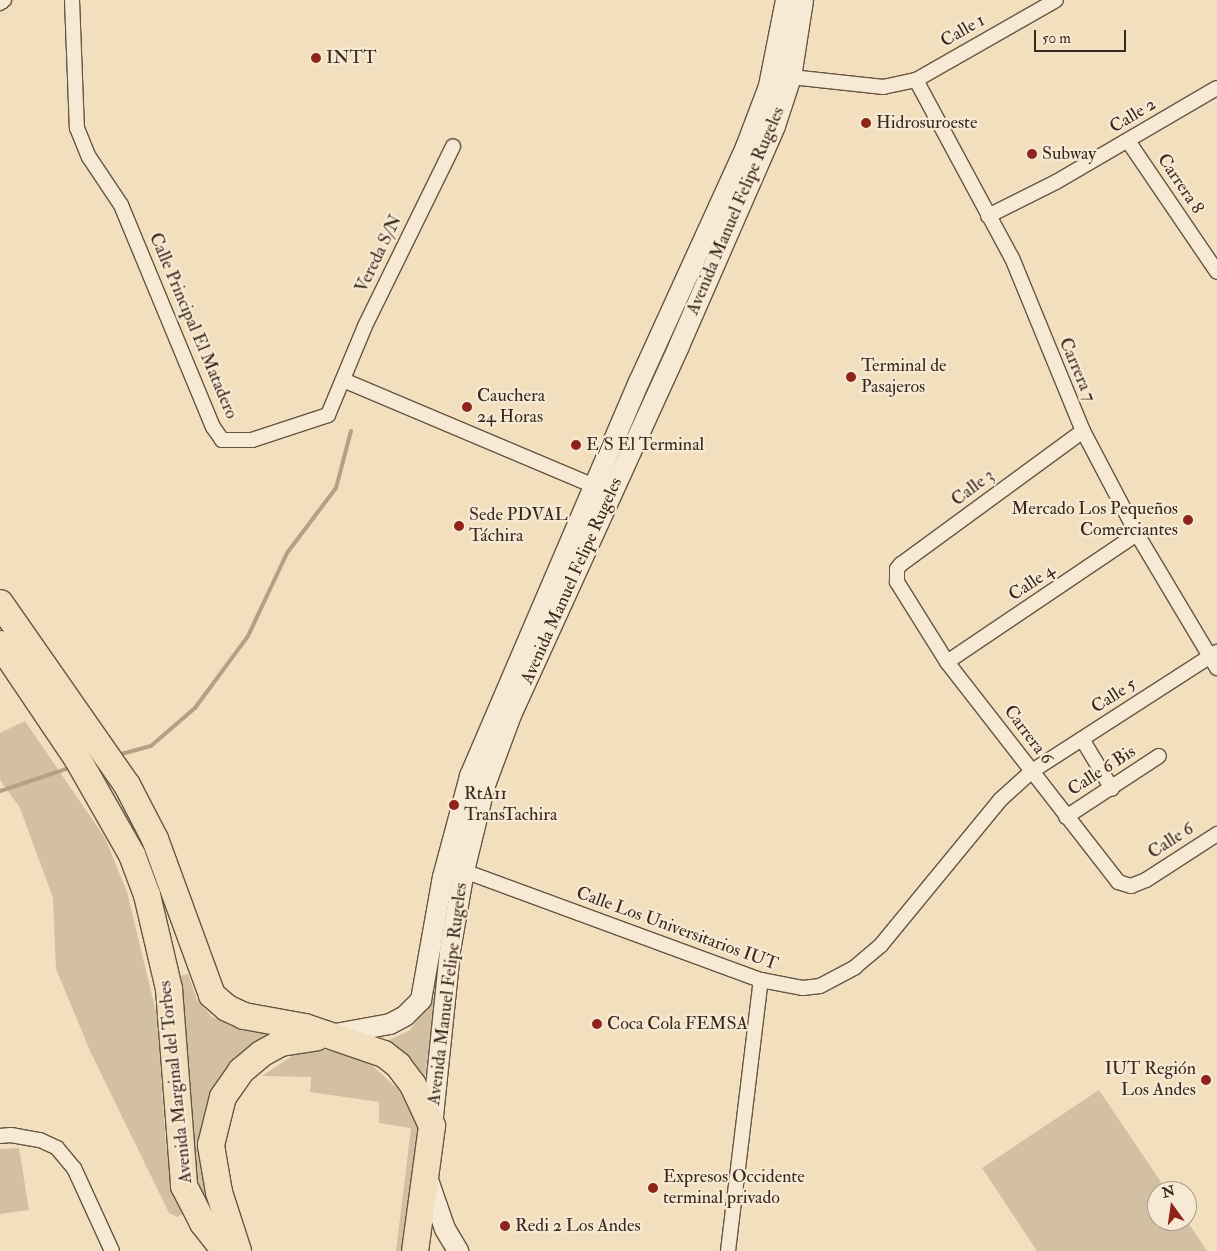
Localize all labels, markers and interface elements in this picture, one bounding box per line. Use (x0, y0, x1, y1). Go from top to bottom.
street label: Calle 1 (937, 10, 989, 52)
scale bar (1037, 20, 1130, 52)
text: 50 m (1042, 29, 1071, 48)
place label: INTT (326, 47, 377, 69)
marker: INTT (310, 52, 322, 64)
street label: Calle 2 (1106, 94, 1160, 138)
street label: Avenida Manuel Felipe Rugeles (682, 104, 790, 318)
place label: Hidrosuroeste (876, 112, 977, 134)
marker: Hidrosuroeste (860, 117, 872, 129)
place label: Subway (1042, 143, 1096, 165)
marker: Subway (1026, 148, 1038, 160)
street label: Carrera 8 (1152, 150, 1208, 218)
street label: Vereda S/N (351, 212, 407, 296)
street label: Calle Principal El Matadero (144, 230, 242, 422)
street label: Carrera 7 (1054, 335, 1100, 405)
place label: Terminal de Pasajeros (861, 356, 947, 398)
marker: Terminal de Pasajeros (845, 371, 857, 383)
place label: Cauchera 24 Horas (477, 386, 545, 428)
marker: Cauchera 24 Horas (461, 401, 473, 413)
place label: E/S El Terminal (586, 434, 704, 456)
marker: E/S El Terminal (570, 439, 582, 451)
street label: Calle 3 (947, 465, 999, 511)
street label: Avenida Manuel Felipe Rugeles (517, 474, 627, 688)
place label: Mercado Los Pequeños Comerciantes (1011, 499, 1178, 542)
place label: Sede PDVAL Táchira (469, 505, 568, 548)
marker: Mercado Los Pequeños Comerciantes (1182, 514, 1194, 526)
marker: Sede PDVAL Táchira (453, 520, 465, 532)
street label: Calle 4 (1005, 560, 1059, 606)
street label: Calle 5 (1088, 674, 1140, 718)
street label: Carrera 6 (999, 701, 1057, 769)
street label: Calle 6 Bis (1064, 741, 1140, 801)
place label: RtA11 TransTachira (464, 784, 557, 826)
marker: RtA11 TransTachira (448, 799, 460, 811)
street label: Calle 6 (1144, 818, 1198, 864)
street label: Avenida Manuel Felipe Rugeles (424, 882, 472, 1106)
street label: Calle Los Universitarios IUT (573, 882, 781, 976)
street label: Avenida Marginal del Torbes (155, 979, 197, 1185)
place label: Coca Cola FEMSA (607, 1013, 748, 1035)
marker: Coca Cola FEMSA (591, 1018, 603, 1030)
place label: IUT Región Los Andes (1105, 1059, 1196, 1102)
marker: IUT Región Los Andes (1200, 1074, 1212, 1086)
place label: Expresos Occidente terminal privado (663, 1167, 805, 1210)
north arrow (1147, 1181, 1197, 1231)
marker: Expresos Occidente terminal privado (647, 1182, 659, 1194)
text: N (1160, 1182, 1177, 1202)
place label: Redi 2 Los Andes (515, 1215, 641, 1237)
marker: Redi 2 Los Andes (499, 1220, 511, 1232)

